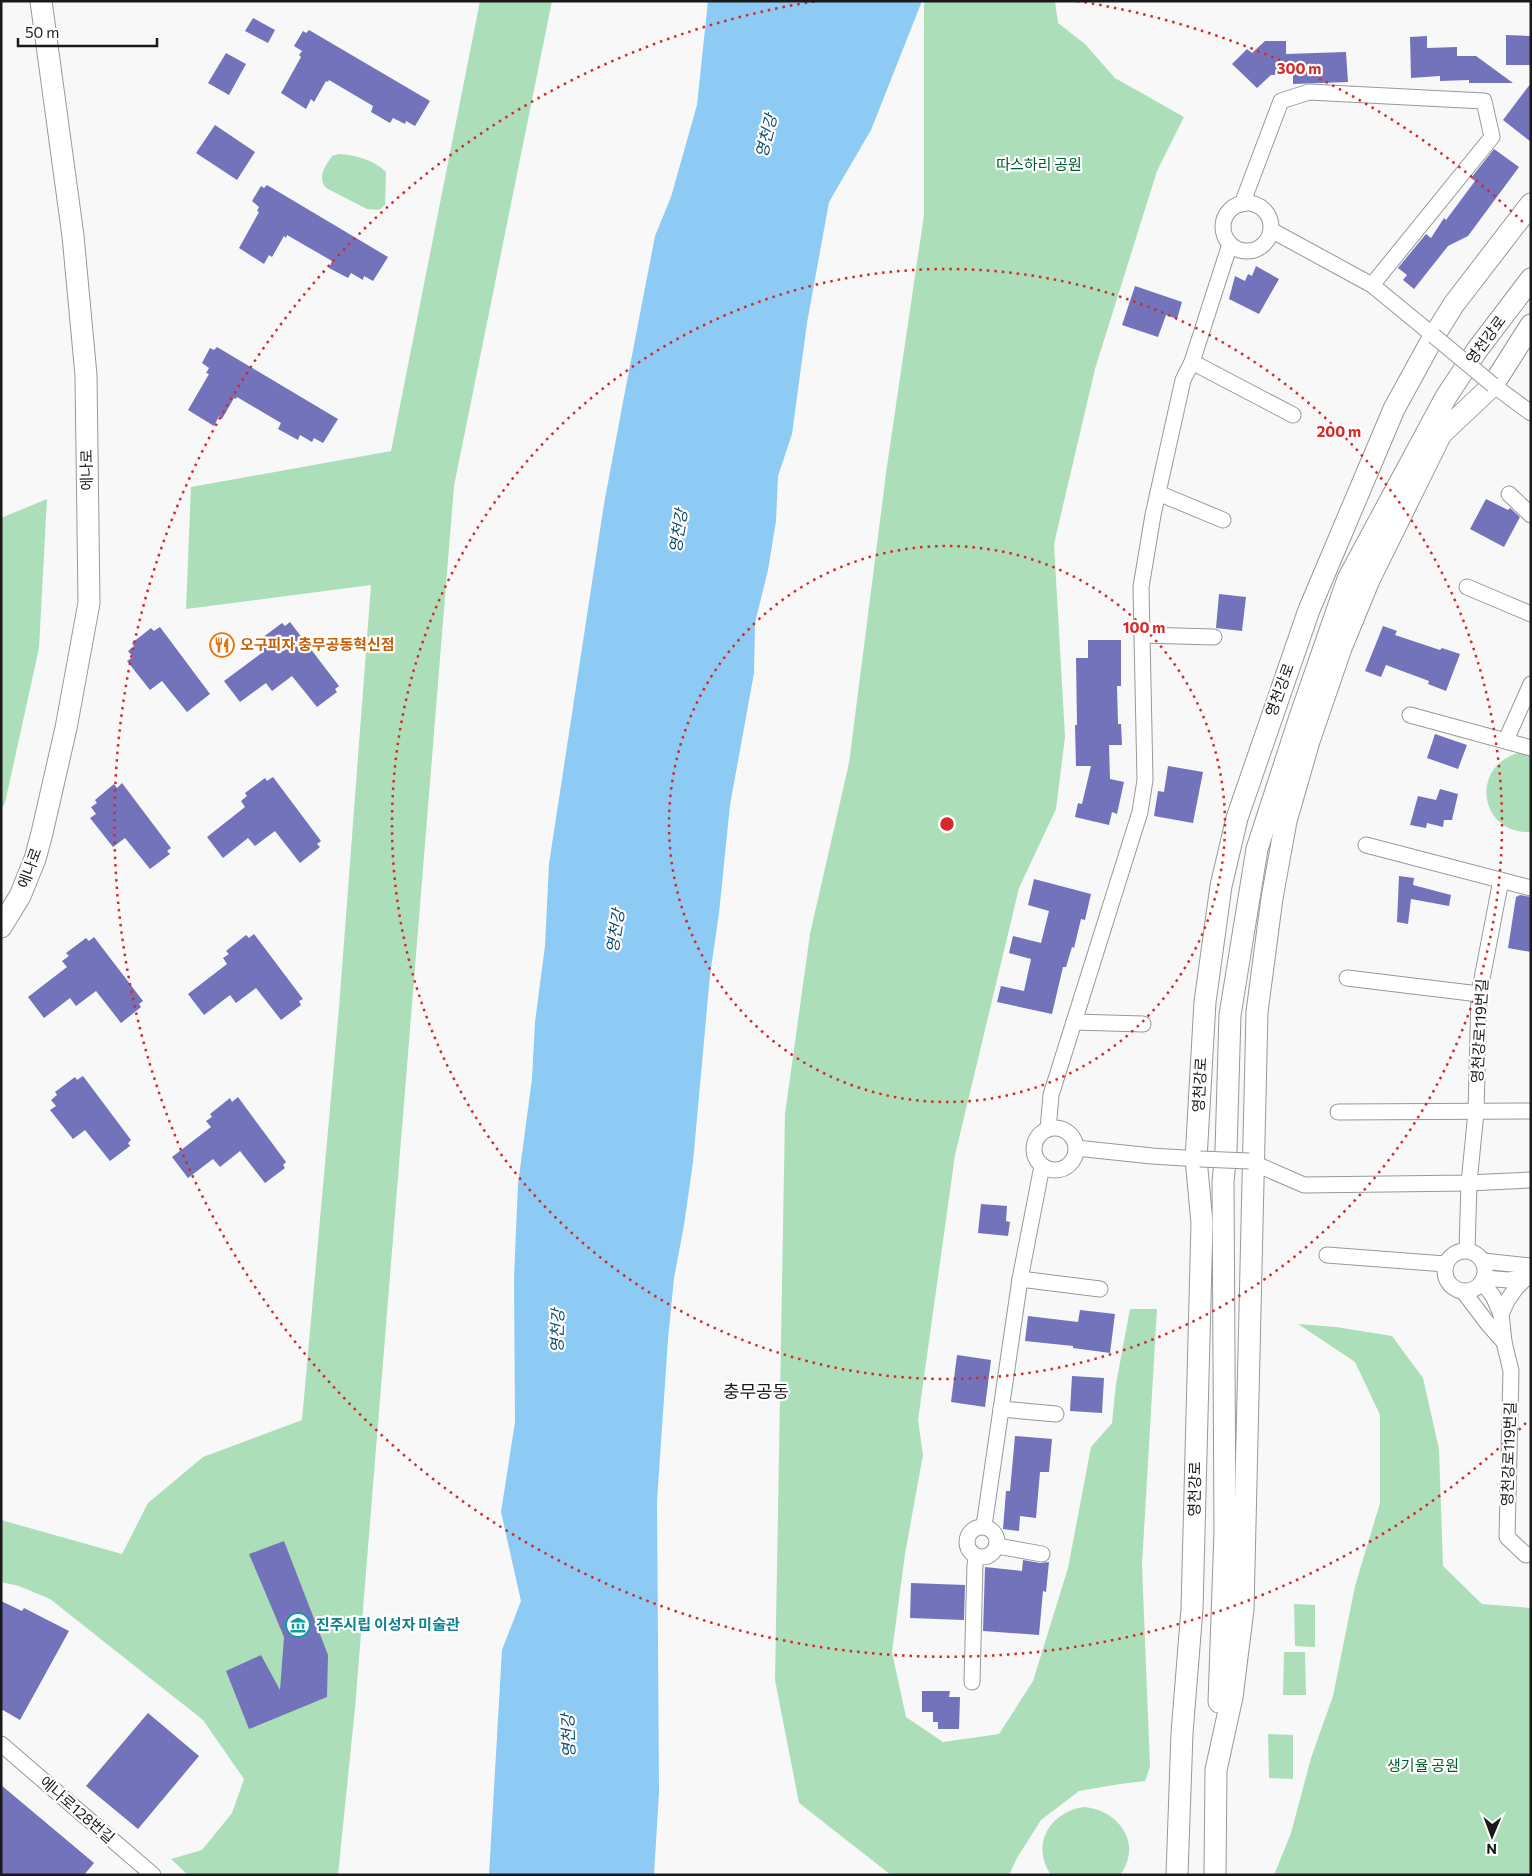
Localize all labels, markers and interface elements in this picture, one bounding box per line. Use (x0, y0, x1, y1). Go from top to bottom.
scale bar (18, 15, 156, 47)
text: 50 m (25, 23, 59, 41)
text: 300 m (1277, 59, 1321, 77)
water label: 영천강 (751, 110, 781, 160)
park label: 따스하리 공원 (996, 155, 1082, 173)
street label: 영천강로 (1462, 312, 1509, 367)
text: 200 m (1317, 422, 1361, 440)
street label: 에나로 (77, 449, 95, 491)
water label: 영천강 (665, 505, 691, 554)
text: 100 m (1123, 618, 1165, 636)
restaurant icon: 오구피자 충무공동혁신점 (209, 632, 235, 658)
place label: 오구피자 충무공동혁신점 (240, 635, 395, 653)
street label: 영천강로 (1261, 661, 1297, 719)
centre of rings (938, 815, 956, 833)
street label: 에나로 (14, 845, 45, 890)
water label: 영천강 (602, 905, 628, 954)
street label: 영천강로119번길 (1467, 978, 1491, 1084)
street label: 영천강로 (1189, 1057, 1209, 1113)
water label: 영천강 (547, 1306, 566, 1353)
district label: 충무공동 (723, 1380, 789, 1402)
street label: 영천강로119번길 (1497, 1401, 1519, 1507)
street label: 영천강로 (1185, 1461, 1203, 1517)
museum icon: 진주시립 이성자 미술관 (285, 1612, 311, 1638)
place label: 진주시립 이성자 미술관 (316, 1615, 460, 1633)
water label: 영천강 (557, 1711, 578, 1758)
park label: 생기율 공원 (1387, 1756, 1459, 1774)
street label: 에나로128번길 (37, 1772, 119, 1846)
north arrow (1467, 1811, 1517, 1861)
text: N (1486, 1841, 1497, 1858)

